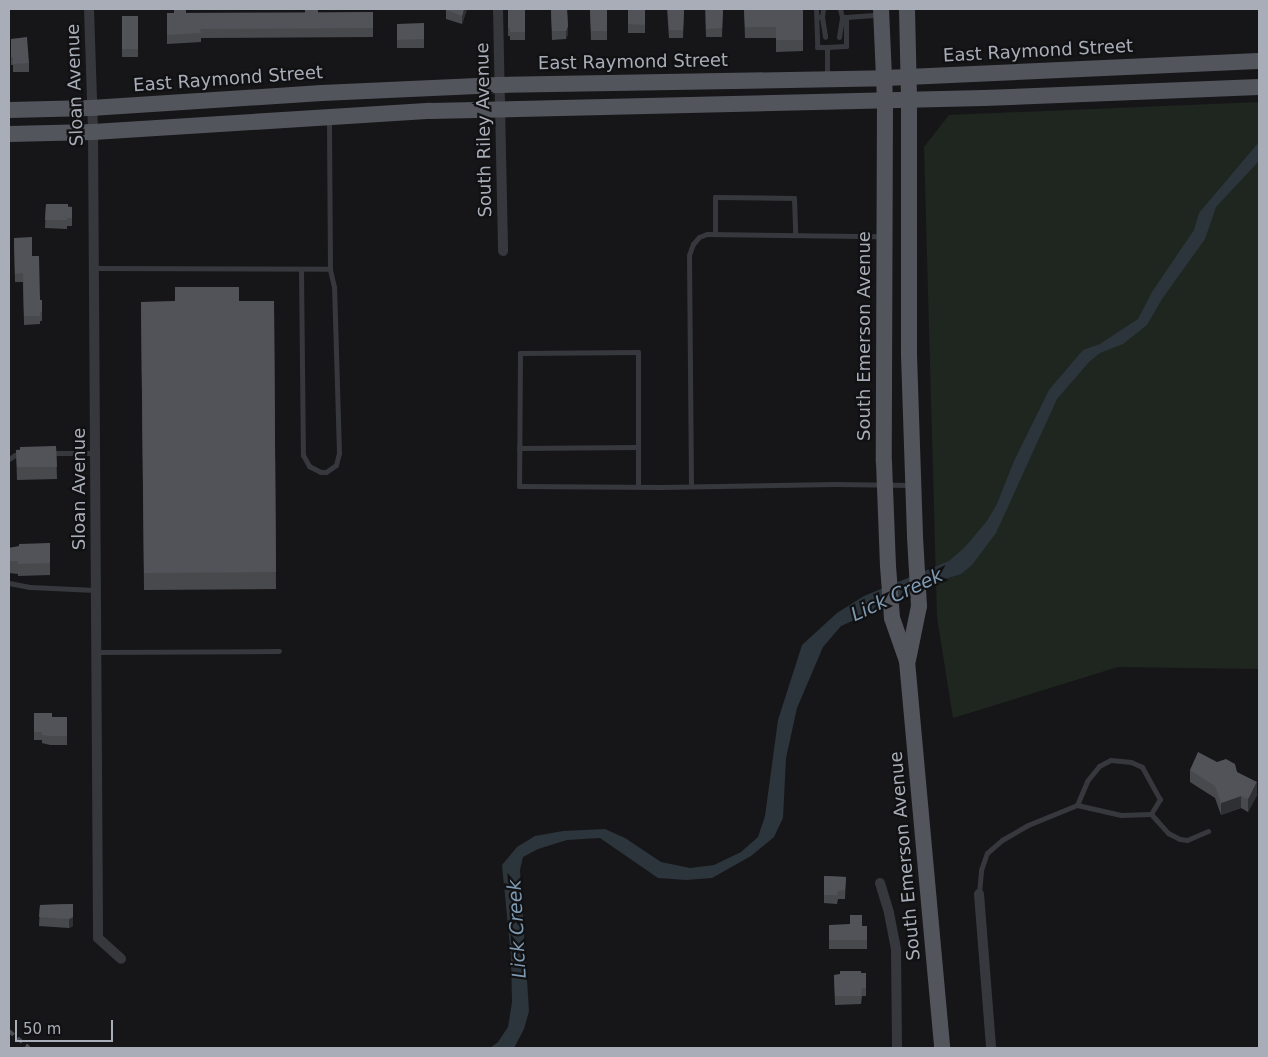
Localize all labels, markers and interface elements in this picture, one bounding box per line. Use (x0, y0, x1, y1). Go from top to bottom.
street label: Sloan Avenue (62, 23, 88, 147)
street label: East Raymond Street (942, 35, 1134, 67)
street label: South Riley Avenue (472, 42, 496, 218)
street label: East Raymond Street (538, 50, 728, 74)
street label: East Raymond Street (132, 62, 324, 96)
street label: South Emerson Avenue (853, 231, 875, 441)
street label: Sloan Avenue (68, 428, 90, 550)
water label: Lick Creek (847, 564, 947, 626)
street label: South Emerson Avenue (885, 751, 925, 961)
water label: Lick Creek (503, 879, 531, 979)
scale bar (18, 1010, 115, 1042)
text: 50 m (23, 1020, 61, 1038)

